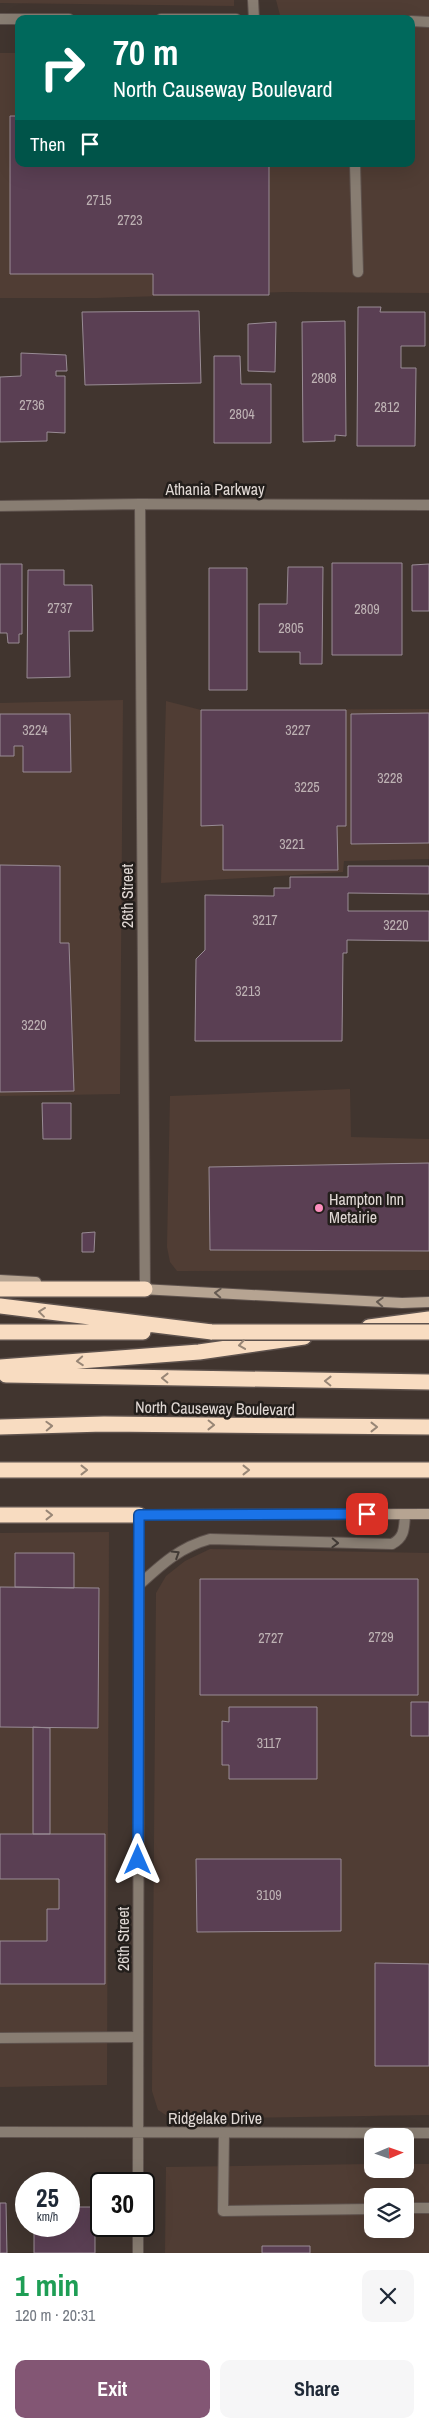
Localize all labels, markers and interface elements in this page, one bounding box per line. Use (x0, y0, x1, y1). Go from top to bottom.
text: 70 m (113, 29, 178, 76)
icon: right (30, 35, 95, 100)
text: North Causeway Boulevard (113, 74, 333, 104)
icon: arrive (76, 130, 104, 158)
text: Then (30, 131, 66, 157)
house number: 2715 (86, 191, 112, 209)
house number: 2723 (117, 211, 143, 229)
house number: 2808 (311, 369, 337, 387)
house number: 2736 (19, 396, 45, 414)
house number: 2812 (374, 398, 400, 416)
house number: 2804 (229, 405, 255, 423)
street label: Athania Parkway (164, 478, 265, 500)
house number: 2737 (47, 599, 73, 617)
house number: 2809 (354, 600, 380, 618)
house number: 2805 (278, 619, 304, 637)
house number: 3224 (22, 721, 48, 739)
house number: 3227 (285, 721, 311, 739)
house number: 3228 (377, 769, 403, 787)
house number: 3225 (294, 778, 320, 796)
house number: 3221 (279, 835, 305, 853)
street label: 26th Street (116, 864, 138, 928)
house number: 3217 (252, 911, 278, 929)
house number: 3220 (383, 916, 409, 934)
house number: 3213 (235, 982, 261, 1000)
house number: 3220 (21, 1016, 47, 1034)
place label: Hampton Inn Metairie (329, 1188, 404, 1228)
marker: Hampton Inn Metairie (313, 1202, 325, 1214)
one-way arrow (214, 1287, 222, 1298)
one-way arrow (376, 1296, 384, 1307)
one-way arrow (38, 1307, 46, 1318)
one-way arrow (238, 1340, 246, 1350)
one-way arrow (76, 1355, 84, 1366)
one-way arrow (161, 1373, 169, 1383)
one-way arrow (324, 1376, 332, 1386)
street label: North Causeway Boulevard (135, 1396, 295, 1420)
one-way arrow (207, 1420, 215, 1431)
one-way arrow (45, 1421, 53, 1432)
one-way arrow (370, 1422, 378, 1432)
one-way arrow (80, 1465, 88, 1475)
one-way arrow (242, 1465, 250, 1475)
pin (346, 1493, 388, 1535)
icon: arrive (353, 1500, 381, 1528)
one-way arrow (45, 1510, 53, 1520)
one-way arrow (331, 1538, 339, 1548)
one-way arrow (170, 1550, 179, 1560)
house number: 2729 (368, 1628, 394, 1646)
house number: 2727 (258, 1629, 284, 1647)
house number: 3117 (257, 1734, 281, 1752)
position arrow (111, 1833, 163, 1885)
house number: 3109 (256, 1886, 282, 1904)
street label: 26th Street (112, 1907, 134, 1971)
street label: Ridgelake Drive (168, 2107, 262, 2129)
north arrow (364, 2128, 414, 2178)
map controls (364, 2128, 414, 2238)
speed limit sign: 30 (90, 2172, 155, 2237)
text: 25 (36, 2181, 59, 2215)
button: layers (364, 2188, 414, 2238)
text: km/h (37, 2209, 58, 2225)
text: 1 min (15, 2265, 79, 2305)
button: close (362, 2270, 414, 2322)
text: 120 m · 20:31 (15, 2304, 95, 2326)
button: Exit (15, 2360, 210, 2418)
button: Share (220, 2360, 414, 2418)

